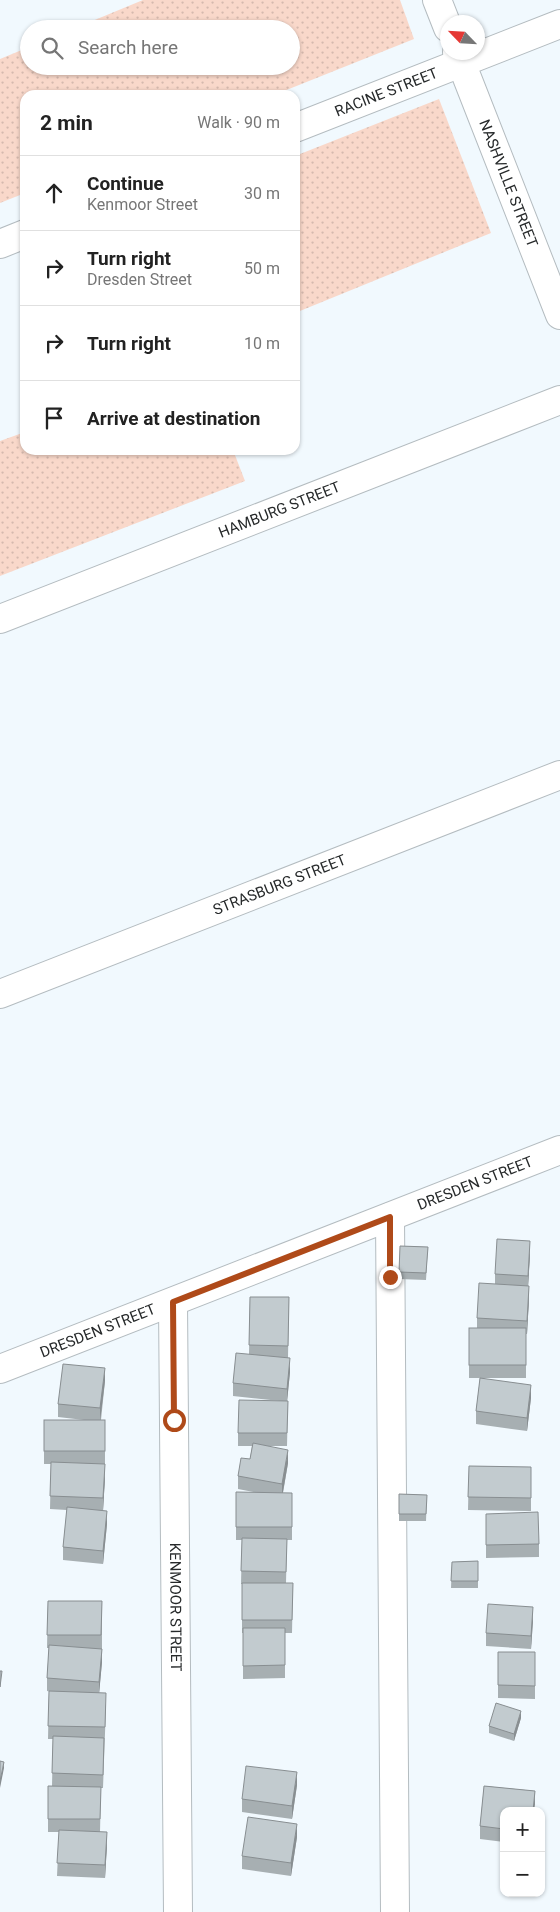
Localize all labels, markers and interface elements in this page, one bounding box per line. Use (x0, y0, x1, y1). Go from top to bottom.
north arrow (440, 15, 485, 60)
search box (20, 20, 300, 75)
icon: search (38, 34, 66, 62)
text: Search here (78, 36, 178, 59)
street label: RACINE STREET (332, 64, 440, 120)
text: 2 min (40, 111, 93, 135)
text: Walk · 90 m (197, 113, 280, 132)
street label: NASHVILLE STREET (475, 117, 542, 250)
text: Continue (87, 172, 164, 195)
icon: ahead (40, 179, 68, 207)
text: 30 m (244, 184, 280, 203)
text: Kenmoor Street (87, 195, 198, 214)
text: Turn right (87, 247, 171, 270)
icon: right (40, 254, 68, 282)
text: 50 m (244, 259, 280, 278)
text: Dresden Street (87, 270, 192, 289)
icon: right (40, 329, 68, 357)
text: Turn right (87, 332, 171, 355)
text: 10 m (244, 334, 280, 353)
icon: arrive (40, 404, 68, 432)
text: Arrive at destination (87, 407, 260, 430)
street label: HAMBURG STREET (216, 478, 343, 542)
street label: STRASBURG STREET (210, 851, 349, 919)
street label: DRESDEN STREET (415, 1153, 535, 1214)
route end (379, 1266, 402, 1289)
street label: DRESDEN STREET (37, 1300, 158, 1361)
route start (163, 1409, 186, 1432)
street label: KENMOOR STREET (166, 1543, 185, 1671)
map controls (500, 1807, 545, 1897)
button: + (500, 1807, 545, 1852)
button: − (500, 1852, 545, 1897)

